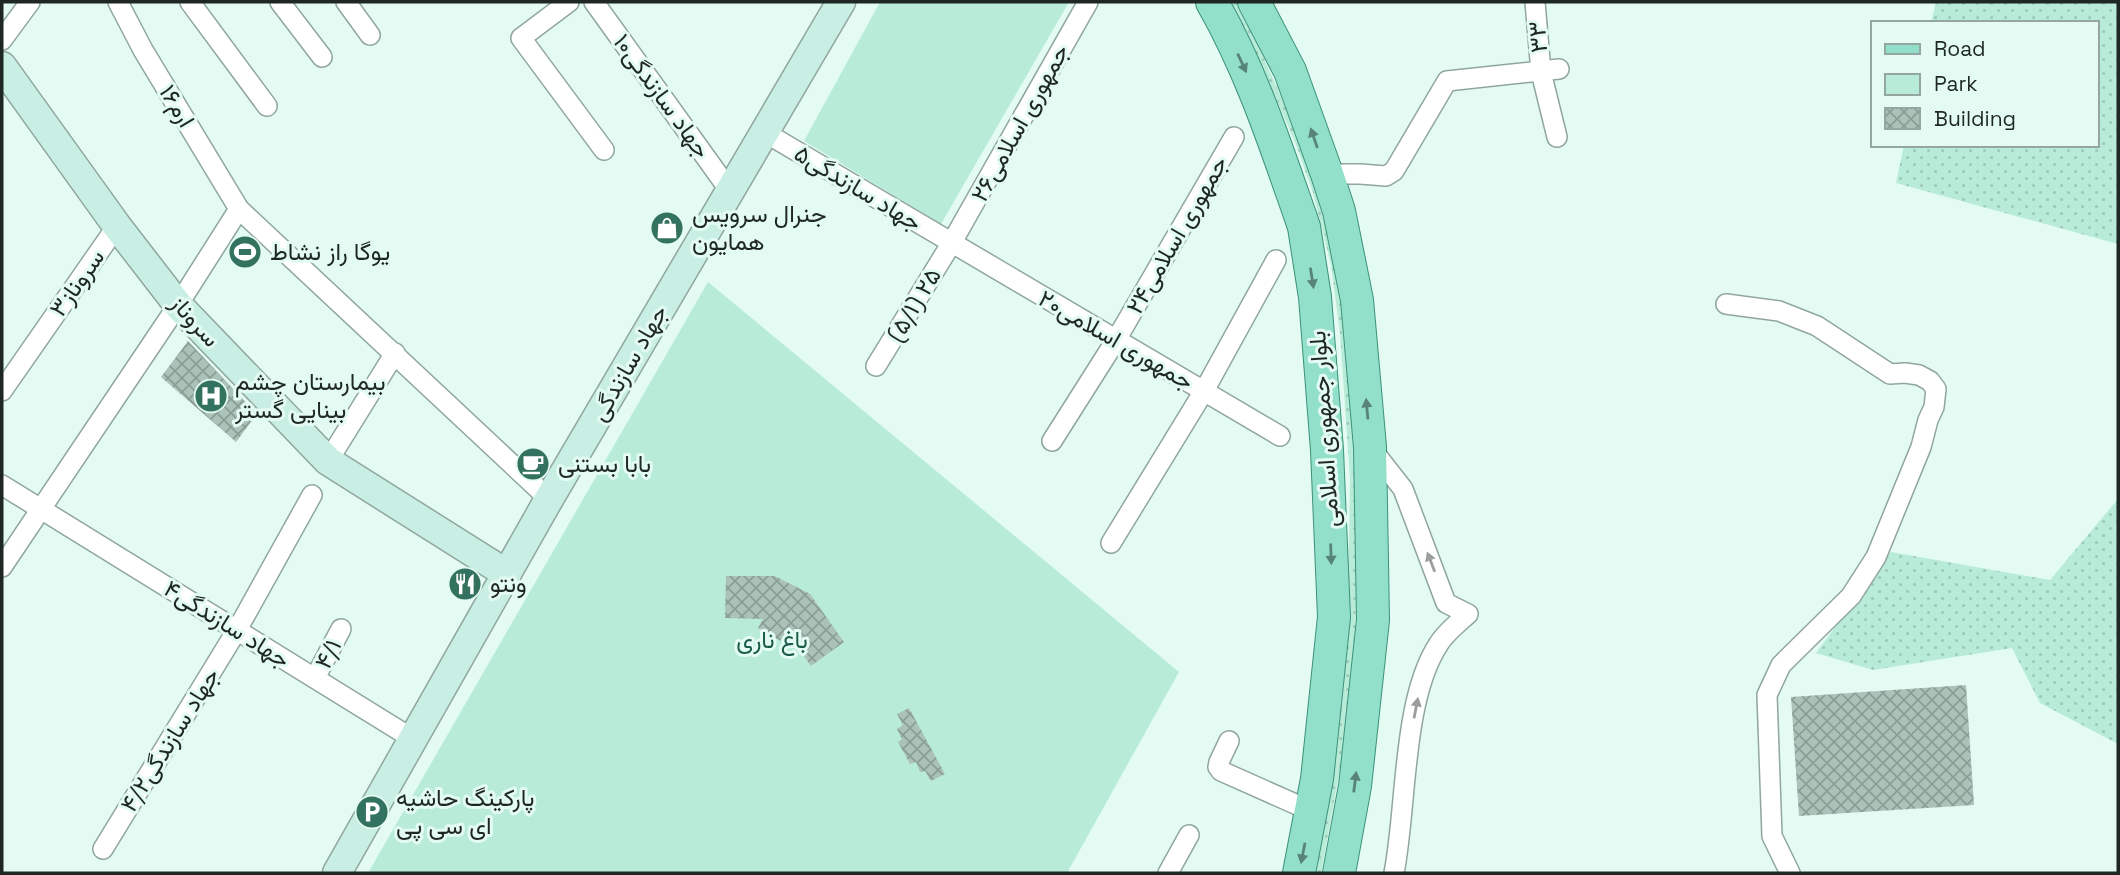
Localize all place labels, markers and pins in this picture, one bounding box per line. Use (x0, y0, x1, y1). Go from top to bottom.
place label: جنرال سرویس همایون (692, 198, 827, 257)
shop icon: جنرال سرویس همایون (648, 209, 686, 247)
sports icon: یوگا راز نشاط (226, 233, 264, 271)
place label: یوگا راز نشاط (270, 236, 390, 267)
place label: بیمارستان چشم بینایی گستر (234, 366, 386, 425)
hospital icon: بیمارستان چشم بینایی گستر (192, 377, 230, 415)
cafe icon: بابا بستنی (514, 445, 552, 483)
place label: بابا بستنی (558, 448, 651, 479)
restaurant icon: ونتو (446, 565, 484, 603)
place label: ونتو (490, 568, 527, 599)
place label: پارکینگ حاشیه ای سی پی (396, 782, 534, 842)
parking icon: پارکینگ حاشیه ای سی پی (353, 793, 391, 831)

